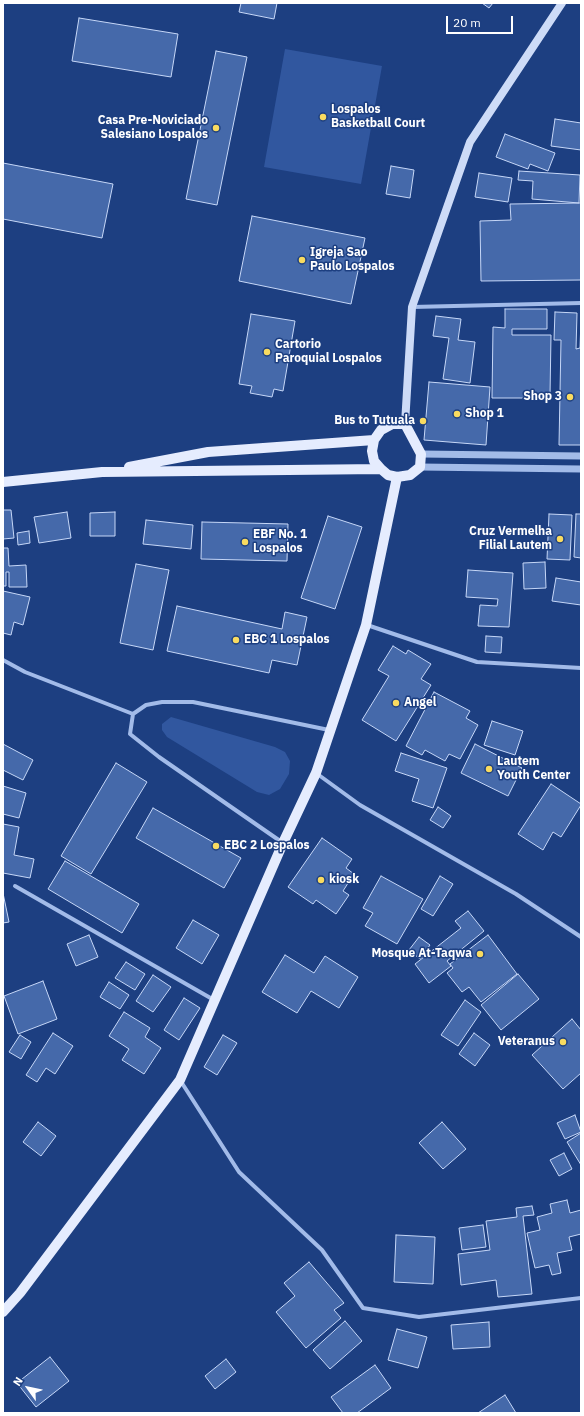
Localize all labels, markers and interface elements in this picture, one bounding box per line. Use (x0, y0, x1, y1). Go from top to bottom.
scale bar (448, 8, 515, 34)
text: 20 m (453, 15, 481, 30)
place label: Lospalos Basketball Court (331, 103, 425, 131)
marker: Lospalos Basketball Court (318, 112, 328, 122)
place label: Casa Pre-Noviciado Salesiano Lospalos (98, 114, 208, 142)
marker: Casa Pre-Noviciado Salesiano Lospalos (211, 123, 221, 133)
place label: Igreja Sao Paulo Lospalos (310, 246, 395, 274)
marker: Igreja Sao Paulo Lospalos (297, 255, 307, 265)
place label: Cartorio Paroquial Lospalos (275, 338, 382, 366)
marker: Cartorio Paroquial Lospalos (262, 347, 272, 357)
place label: Shop 3 (523, 390, 562, 404)
marker: Shop 3 (565, 392, 575, 402)
place label: Shop 1 (465, 407, 504, 421)
marker: Shop 1 (452, 409, 462, 419)
place label: Bus to Tutuala (334, 414, 415, 428)
marker: Bus to Tutuala (418, 416, 428, 426)
place label: Cruz Vermelha Filial Lautem (469, 525, 552, 553)
place label: EBF No. 1 Lospalos (253, 528, 307, 556)
marker: Cruz Vermelha Filial Lautem (555, 534, 565, 544)
marker: EBF No. 1 Lospalos (240, 537, 250, 547)
place label: EBC 1 Lospalos (244, 633, 330, 647)
marker: EBC 1 Lospalos (231, 635, 241, 645)
place label: Angel (404, 696, 436, 710)
marker: Angel (391, 698, 401, 708)
place label: Lautem Youth Center (497, 755, 570, 783)
marker: Lautem Youth Center (484, 764, 494, 774)
place label: EBC 2 Lospalos (224, 839, 310, 853)
marker: EBC 2 Lospalos (211, 841, 221, 851)
place label: kiosk (329, 873, 359, 887)
marker: kiosk (316, 875, 326, 885)
place label: Mosque At-Taqwa (372, 947, 472, 961)
marker: Mosque At-Taqwa (475, 949, 485, 959)
place label: Veteranus (498, 1035, 555, 1049)
marker: Veteranus (558, 1037, 568, 1047)
north arrow (8, 1368, 48, 1408)
text: N (10, 1374, 26, 1389)

